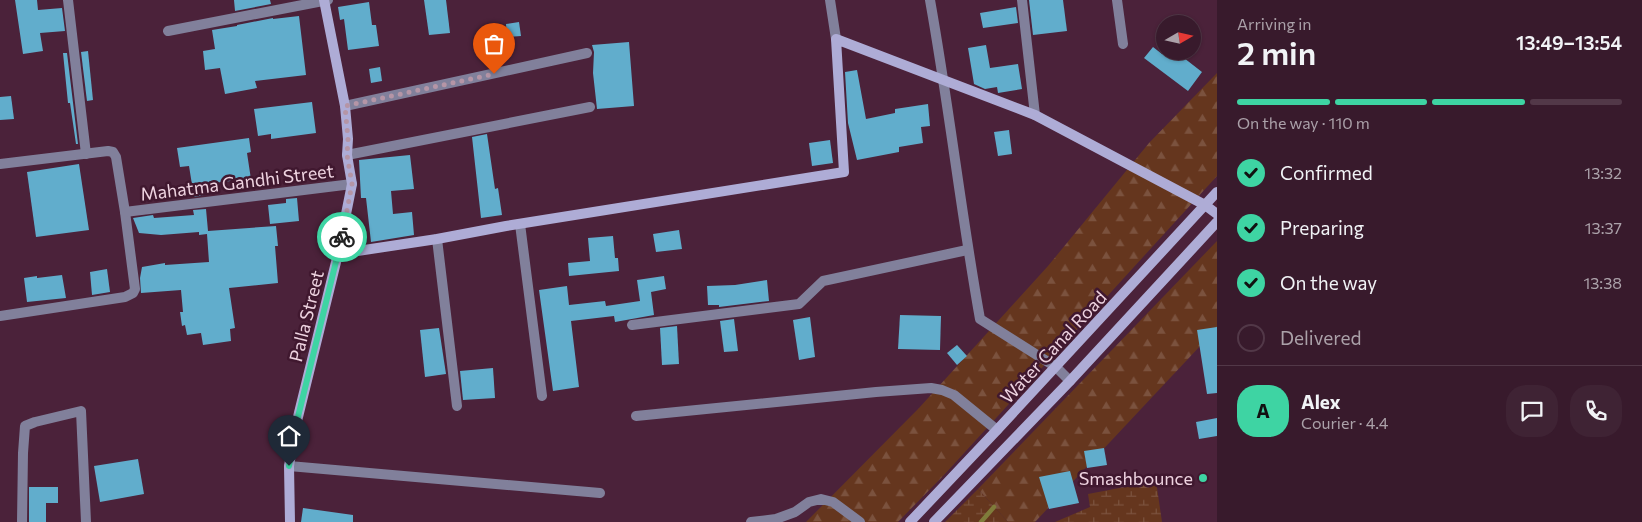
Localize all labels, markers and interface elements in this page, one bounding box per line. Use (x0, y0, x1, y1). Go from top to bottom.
text: Arriving in (1237, 14, 1311, 33)
north arrow (1156, 15, 1201, 60)
map controls (1156, 15, 1201, 60)
pin (473, 23, 515, 74)
icon: bag (480, 30, 508, 58)
text: 13:49–13:54 (1516, 31, 1622, 54)
text: 2 min (1237, 32, 1316, 72)
text: On the way · 110 m (1237, 113, 1370, 132)
street label: Mahatma Gandhi Street (139, 159, 335, 205)
icon: check (1237, 159, 1265, 187)
text: Confirmed (1280, 161, 1373, 184)
text: 13:32 (1584, 163, 1622, 182)
courier (317, 212, 367, 262)
icon: check (1237, 214, 1265, 242)
text: Preparing (1280, 216, 1364, 239)
text: 13:37 (1585, 218, 1622, 237)
icon: bike (328, 223, 356, 251)
street label: Palla Street (284, 268, 328, 364)
icon: check (1237, 269, 1265, 297)
text: On the way (1280, 271, 1377, 294)
text: 13:38 (1583, 273, 1622, 292)
street label: Water Canal Road (995, 286, 1111, 408)
text: Delivered (1280, 326, 1361, 349)
button: chat (1506, 385, 1558, 437)
button: phone (1570, 385, 1622, 437)
text: Alex (1301, 390, 1341, 413)
text: A (1256, 399, 1270, 422)
text: Courier · 4.4 (1301, 413, 1388, 432)
pin (268, 415, 310, 466)
icon: home (275, 422, 303, 450)
place label: Smashbounce (1079, 467, 1193, 489)
marker: Smashbounce (1197, 472, 1209, 484)

